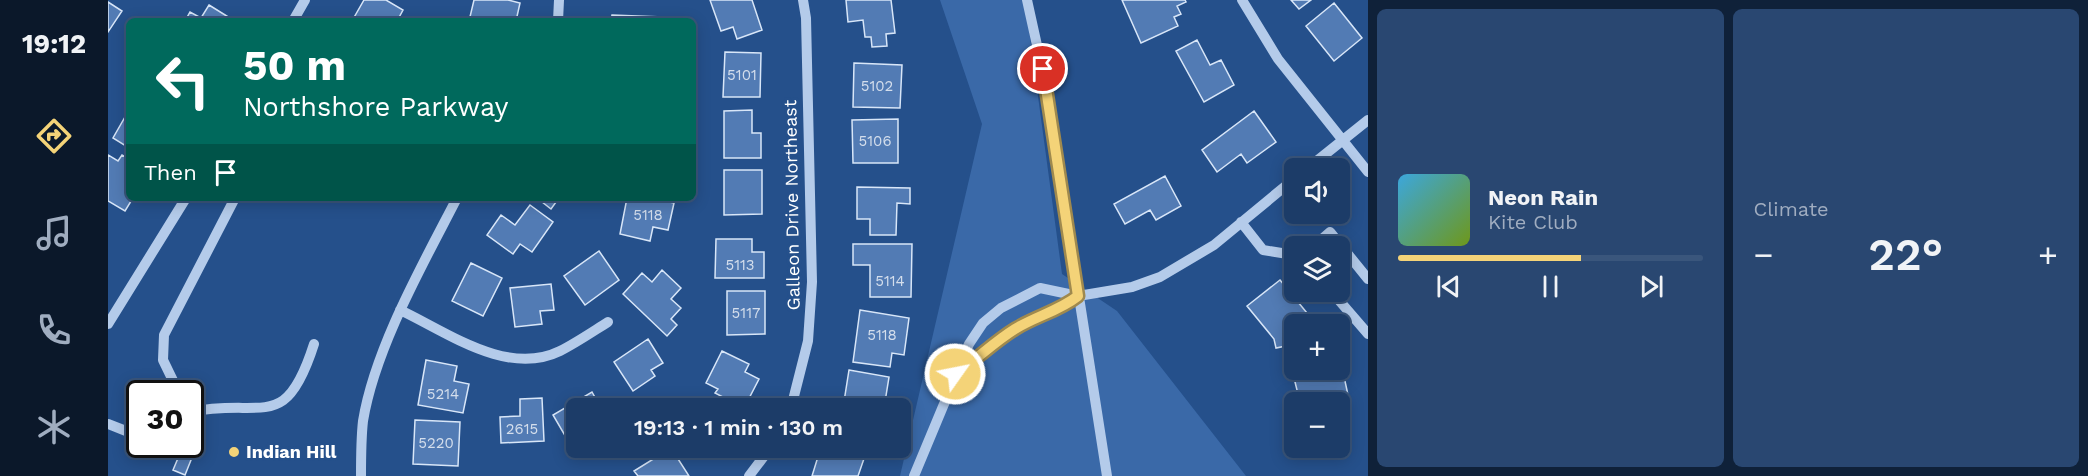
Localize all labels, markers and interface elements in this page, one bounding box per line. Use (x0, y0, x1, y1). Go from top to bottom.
text: 19:12 (22, 28, 86, 60)
text: 50 m (243, 41, 346, 90)
icon: left (144, 42, 222, 120)
pin (1017, 43, 1068, 94)
icon: arrive (1026, 52, 1059, 85)
house number: 5101 (727, 66, 757, 84)
house number: 5102 (861, 77, 893, 95)
text: Northshore Parkway (243, 91, 508, 123)
street label: Galleon Drive Northeast (779, 99, 804, 310)
icon: directions (33, 115, 75, 157)
house number: 5106 (858, 132, 892, 150)
icon: arrive (209, 156, 242, 189)
map controls (1284, 158, 1350, 458)
button: sound (1284, 158, 1350, 224)
text: Then (144, 160, 197, 185)
text: Neon Rain (1488, 185, 1598, 210)
text: Climate (1754, 197, 1829, 221)
house number: 5118 (633, 206, 663, 224)
text: Kite Club (1488, 210, 1578, 234)
icon: music (33, 212, 75, 254)
text: 22° (1868, 228, 1943, 281)
text: − (1754, 235, 1773, 274)
text: + (2038, 235, 2058, 274)
button: layers (1284, 236, 1350, 302)
house number: 5113 (725, 256, 755, 274)
icon: previous (1432, 270, 1465, 303)
icon: pause (1534, 270, 1567, 303)
icon: next (1635, 270, 1668, 303)
house number: 5114 (875, 272, 905, 290)
house number: 5117 (732, 304, 760, 322)
icon: phone (33, 309, 75, 351)
button: + (1284, 314, 1350, 380)
house number: 5118 (867, 326, 897, 344)
position arrow (923, 342, 987, 406)
speed limit sign: 30 (126, 380, 204, 458)
house number: 5214 (427, 385, 459, 403)
button: − (1284, 392, 1350, 458)
icon: climate (33, 406, 75, 448)
text: 19:13 · 1 min · 130 m (634, 415, 843, 440)
house number: 2615 (506, 420, 538, 438)
house number: 5220 (418, 434, 454, 452)
place label: Indian Hill (246, 441, 337, 462)
marker: Indian Hill (227, 445, 241, 459)

